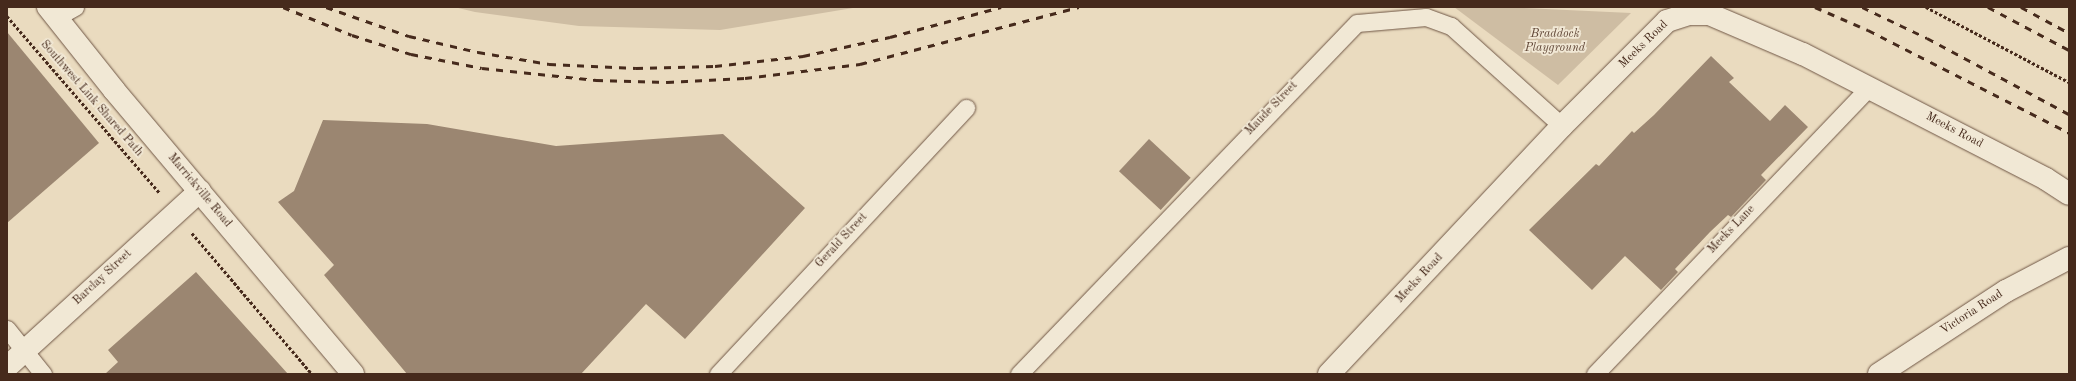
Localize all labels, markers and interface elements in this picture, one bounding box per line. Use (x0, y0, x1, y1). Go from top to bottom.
street label: Meeks Road (1616, 18, 1672, 72)
park label: Braddock Playground (1525, 28, 1585, 56)
street label: Southwest Link Shared Path (37, 38, 145, 160)
street label: Maude Street (1243, 79, 1301, 139)
street label: Meeks Road (1923, 110, 1985, 152)
street label: Marrickville Road (164, 151, 234, 231)
street label: Meeks Lane (1705, 203, 1759, 257)
street label: Gerald Street (813, 211, 871, 271)
street label: Barclay Street (71, 247, 135, 309)
street label: Meeks Road (1393, 251, 1447, 307)
street label: Victoria Road (1938, 287, 2006, 339)

